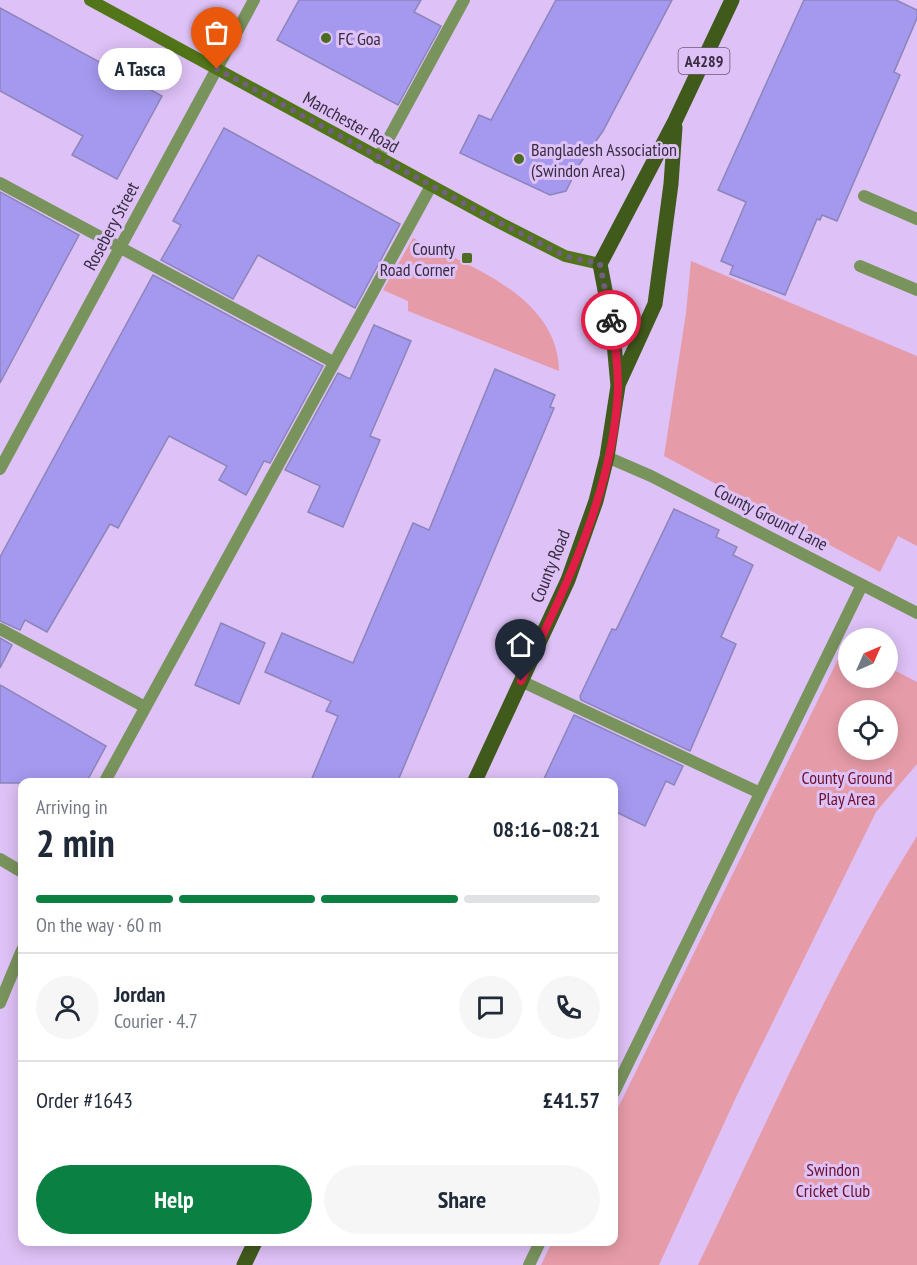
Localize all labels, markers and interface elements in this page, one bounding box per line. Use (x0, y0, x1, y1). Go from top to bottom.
pin (191, 7, 242, 69)
icon: bag (200, 16, 233, 49)
place label: FC Goa (338, 27, 381, 50)
marker: FC Goa (319, 31, 333, 45)
callout: A Tasca (97, 48, 181, 90)
road number: A4289 (678, 48, 730, 74)
text: A Tasca (114, 56, 166, 82)
street label: Manchester Road (299, 86, 403, 158)
place label: Bangladesh Association (Swindon Area) (531, 138, 677, 182)
marker: Bangladesh Association (Swindon Area) (512, 152, 526, 166)
street label: Rosebery Street (78, 178, 144, 274)
place label: County Road Corner (380, 237, 455, 281)
marker: County Road Corner (460, 251, 474, 265)
courier (581, 290, 641, 350)
icon: bike (595, 304, 628, 337)
street label: County Ground Lane (710, 478, 832, 556)
street label: County Road (525, 526, 575, 606)
pin (495, 619, 546, 681)
icon: home (504, 628, 537, 661)
north arrow (838, 628, 898, 688)
map controls (838, 628, 898, 760)
button: locate (838, 700, 898, 760)
park label: County Ground Play Area (801, 766, 893, 810)
text: Arriving in (36, 794, 108, 820)
text: 08:16–08:21 (493, 815, 600, 843)
text: 2 min (36, 817, 115, 868)
text: On the way · 60 m (36, 912, 162, 938)
button: person (36, 976, 99, 1039)
button: chat (459, 976, 522, 1039)
button: phone (537, 976, 600, 1039)
text: Jordan (114, 980, 165, 1008)
text: Courier · 4.7 (114, 1008, 198, 1034)
text: Order #1643 (36, 1086, 133, 1114)
text: £41.57 (543, 1086, 600, 1114)
park label: Swindon Cricket Club (796, 1158, 870, 1202)
button: Help (36, 1165, 312, 1234)
button: Share (324, 1165, 600, 1234)

